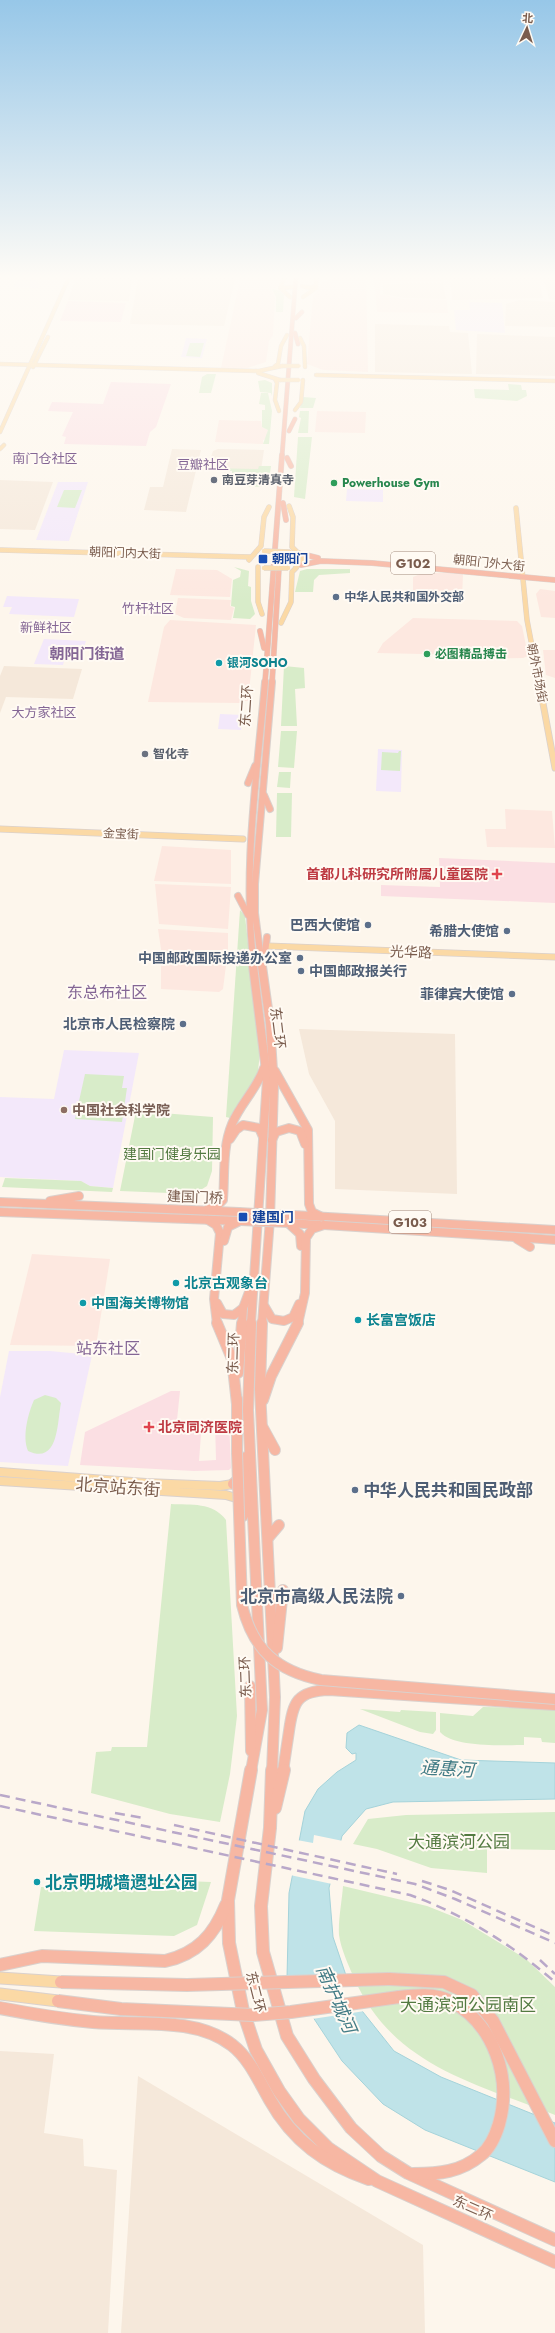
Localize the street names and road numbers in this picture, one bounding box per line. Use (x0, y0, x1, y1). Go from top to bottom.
street label: 朝阳门内大街 (89, 543, 161, 563)
street label: 朝阳门外大街 (452, 550, 526, 576)
road number: G102 (391, 552, 435, 574)
street label: 朝外市场街 (522, 642, 552, 704)
street label: 东二环 (235, 684, 257, 728)
street label: 金宝街 (103, 824, 139, 844)
street label: 光华路 (390, 941, 432, 963)
street label: 东二环 (266, 1006, 290, 1050)
street label: 建国门桥 (167, 1186, 223, 1208)
road number: G103 (389, 1211, 431, 1233)
street label: 东二环 (222, 1332, 244, 1374)
street label: 北京站东街 (75, 1472, 161, 1502)
street label: 东二环 (234, 1656, 256, 1698)
street label: 东二环 (241, 1969, 271, 2015)
street label: 东二环 (450, 2190, 496, 2226)

